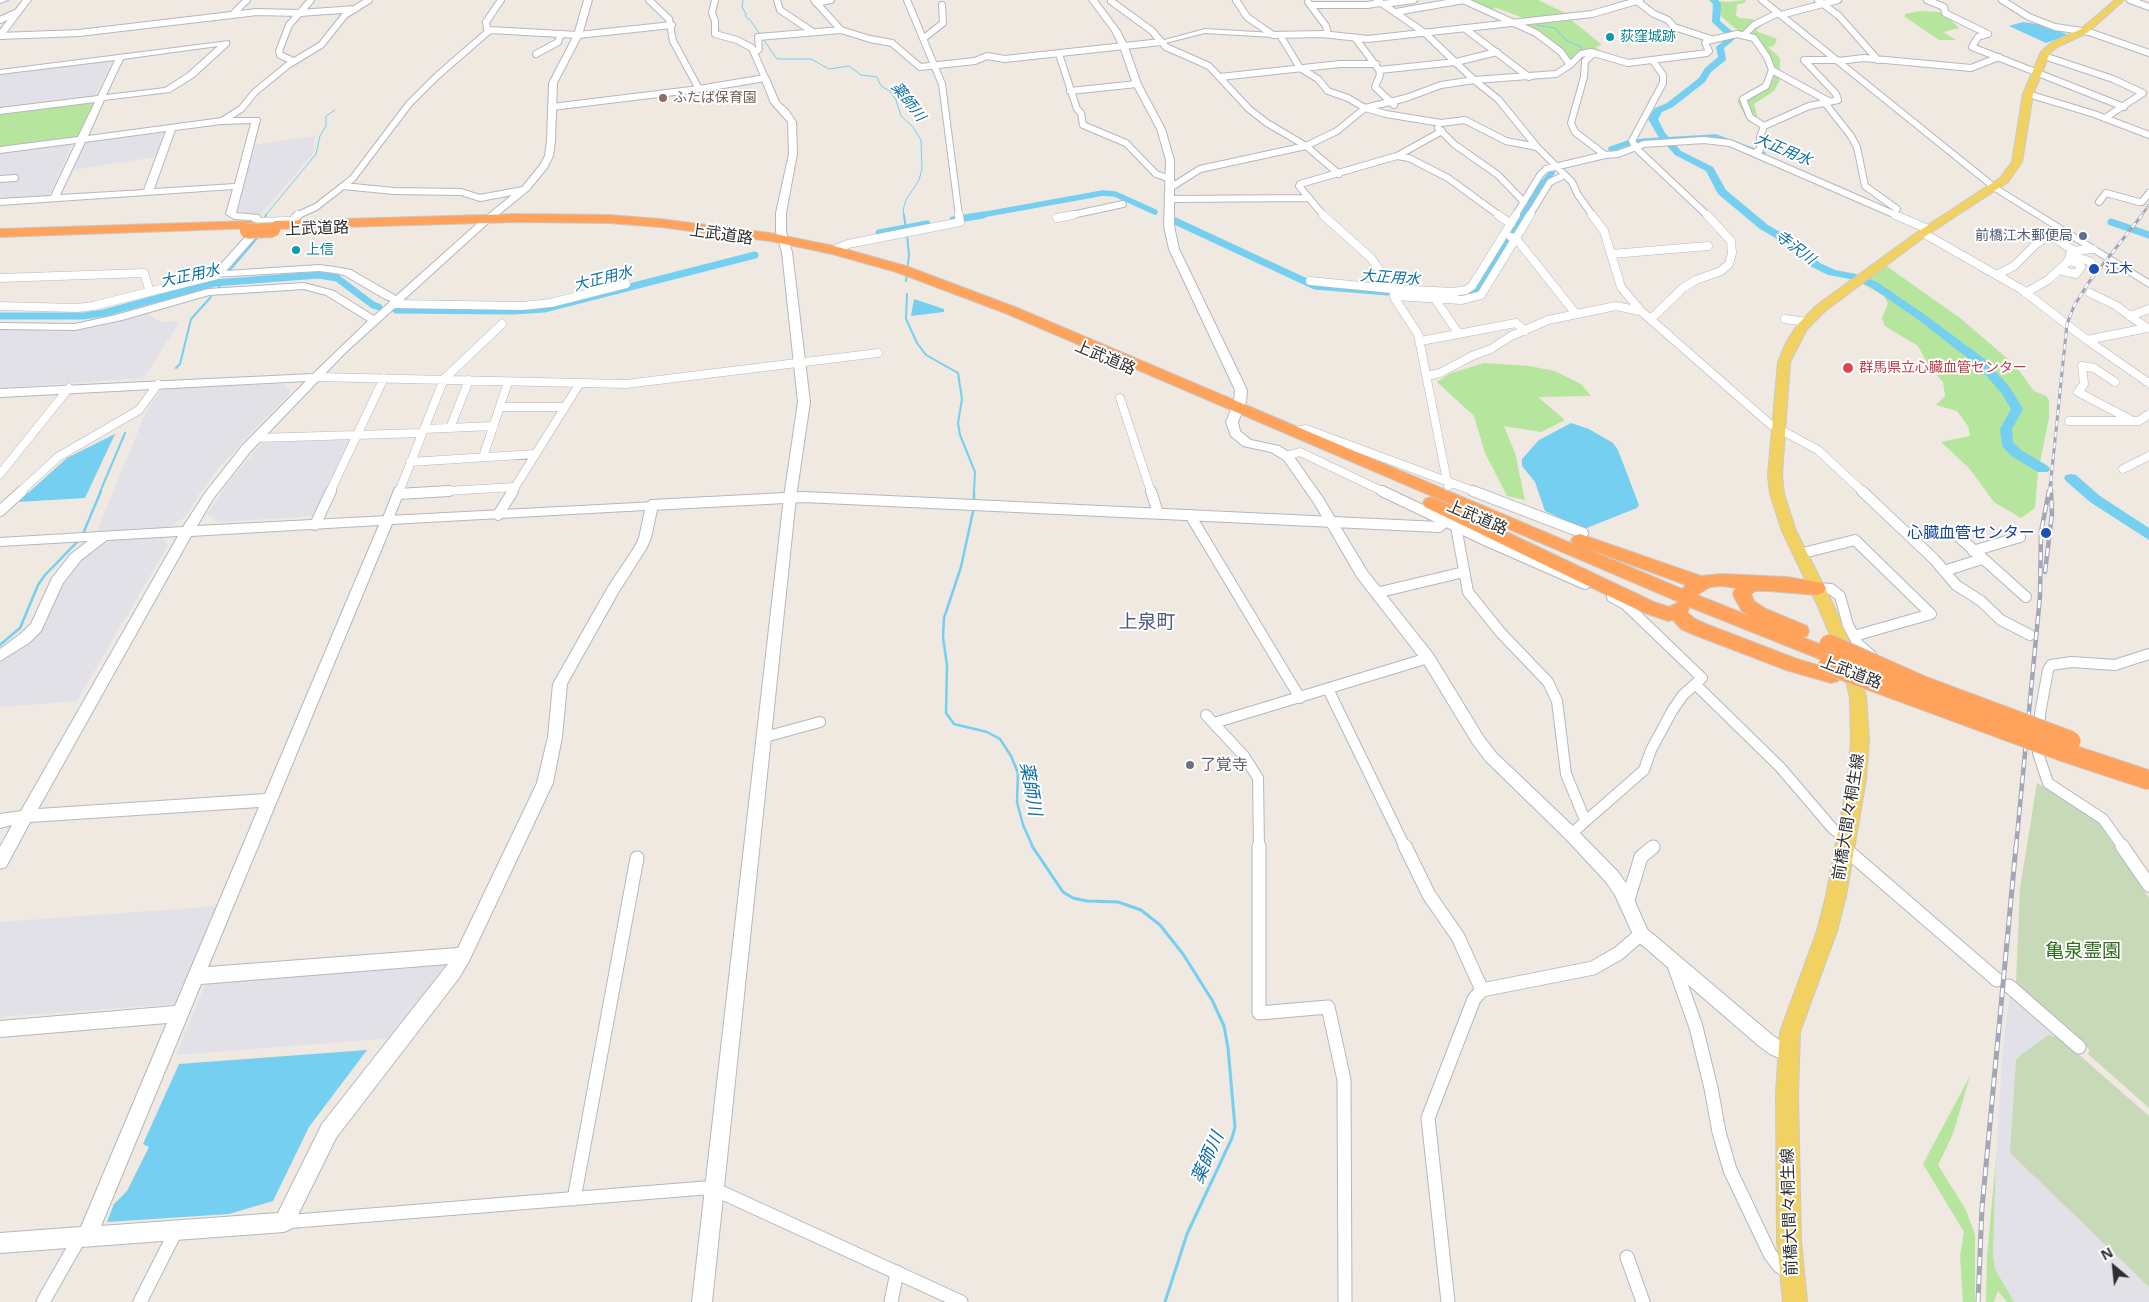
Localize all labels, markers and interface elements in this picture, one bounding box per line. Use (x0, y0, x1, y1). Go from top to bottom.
place label: 荻窪城跡 (1620, 29, 1676, 45)
marker: 荻窪城跡 (1604, 31, 1616, 43)
water label: 薬師川 (887, 79, 929, 125)
place label: ふたば保育園 (673, 90, 757, 106)
marker: ふたば保育園 (657, 92, 669, 104)
water label: 大正用水 (1752, 130, 1814, 170)
street label: 上武道路 (285, 218, 349, 240)
street label: 上武道路 (688, 221, 754, 249)
water label: 寺沢川 (1772, 227, 1818, 269)
place label: 前橋江木郵便局 (1975, 228, 2073, 244)
marker: 前橋江木郵便局 (2077, 230, 2089, 242)
place label: 上信 (306, 242, 334, 258)
marker: 上信 (290, 244, 302, 256)
water label: 大正用水 (159, 261, 221, 291)
place label: 江木 (2105, 261, 2133, 277)
marker: 江木 (2087, 262, 2101, 276)
water label: 大正用水 (572, 263, 634, 295)
water label: 大正用水 (1359, 267, 1421, 289)
street label: 上武道路 (1072, 337, 1138, 379)
place label: 群馬県立心臓血管センター (1859, 360, 2027, 376)
marker: 群馬県立心臓血管センター (1841, 361, 1855, 375)
street label: 上武道路 (1444, 497, 1510, 539)
place label: 心臓血管センター (1907, 523, 2035, 543)
marker: 心臓血管センター (2039, 526, 2053, 540)
district label: 上泉町 (1119, 612, 1175, 634)
street label: 上武道路 (1818, 653, 1884, 693)
street label: 前橋大間々桐生線 (1830, 752, 1868, 882)
place label: 了覚寺 (1200, 755, 1248, 775)
marker: 了覚寺 (1184, 759, 1196, 771)
water label: 薬師川 (1015, 761, 1045, 817)
park label: 亀泉霊園 (2045, 941, 2121, 963)
water label: 薬師川 (1187, 1129, 1229, 1187)
street label: 前橋大間々桐生線 (1778, 1148, 1802, 1276)
north arrow (2089, 1242, 2139, 1292)
text: N (2097, 1242, 2116, 1264)

